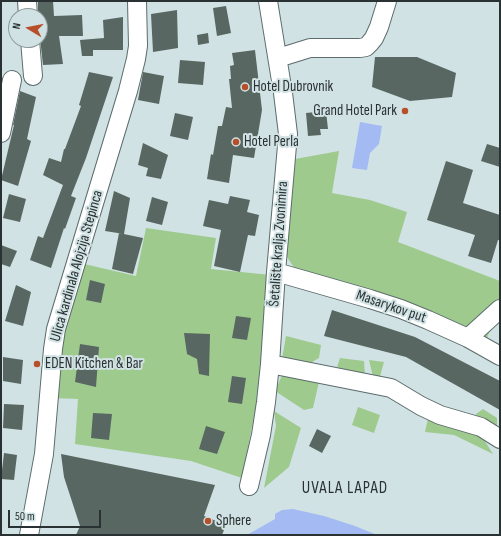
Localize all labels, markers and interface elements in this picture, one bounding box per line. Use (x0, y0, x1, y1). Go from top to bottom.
north arrow (8, 8, 48, 48)
text: N (10, 22, 24, 30)
place label: Hotel Dubrovnik (253, 78, 333, 96)
marker: Hotel Dubrovnik (240, 82, 250, 92)
place label: Grand Hotel Park (313, 102, 397, 120)
marker: Grand Hotel Park (400, 106, 410, 116)
place label: Hotel Perla (244, 133, 299, 151)
marker: Hotel Perla (231, 137, 241, 147)
street label: Šetalište kralja Zvonimira (266, 181, 292, 307)
street label: Ulica kardinala Alojzija Stepinca (47, 188, 107, 344)
street label: Masarykov put (354, 287, 428, 327)
place label: EDEN Kitchen & Bar (45, 355, 143, 373)
marker: EDEN Kitchen & Bar (32, 359, 42, 369)
district label: UVALA LAPAD (302, 479, 388, 499)
scale bar (10, 502, 103, 528)
text: 50 m (15, 509, 35, 524)
place label: Sphere (216, 512, 251, 530)
marker: Sphere (203, 516, 213, 526)

